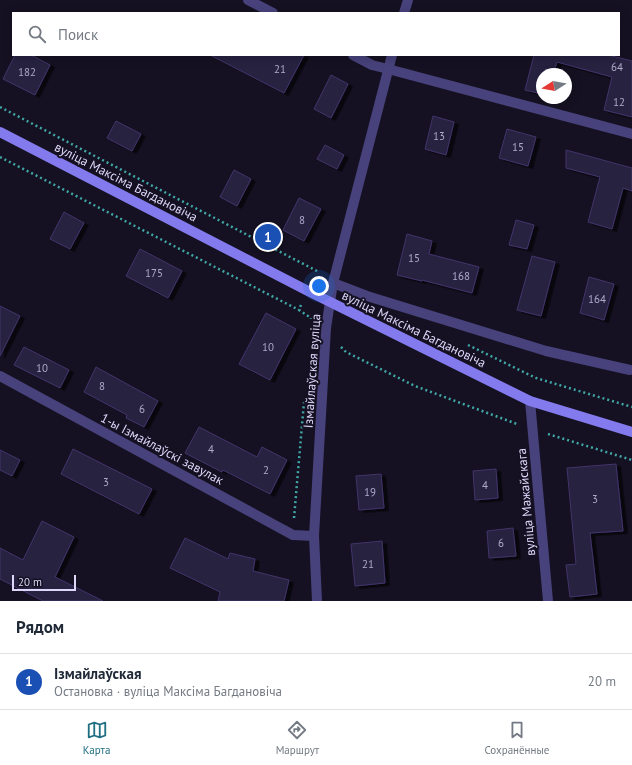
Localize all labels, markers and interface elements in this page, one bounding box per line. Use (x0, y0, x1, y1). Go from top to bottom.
search box (12, 12, 620, 56)
icon: search (26, 23, 48, 45)
text: Поиск (58, 25, 98, 44)
house number: 64 (611, 60, 623, 74)
house number: 21 (274, 62, 286, 76)
house number: 182 (18, 65, 36, 79)
north arrow (536, 68, 572, 104)
house number: 12 (613, 95, 625, 109)
house number: 13 (433, 129, 445, 143)
street label: вуліца Максіма Багдановіча (52, 139, 200, 225)
house number: 15 (512, 140, 524, 154)
house number: 8 (299, 213, 305, 227)
pin: 1 (255, 222, 281, 252)
house number: 15 (408, 251, 420, 265)
house number: 175 (145, 266, 163, 280)
house number: 168 (452, 269, 470, 283)
your location (309, 276, 329, 296)
street label: вуліца Максіма Багдановіча (339, 287, 489, 371)
house number: 164 (588, 292, 606, 306)
street label: Ізмайлаўская вуліца (300, 313, 324, 429)
house number: 10 (262, 340, 274, 354)
house number: 10 (36, 361, 48, 375)
house number: 8 (99, 379, 105, 393)
house number: 6 (139, 402, 145, 416)
street label: 1-ы Ізмайлаўскі завулак (98, 409, 227, 489)
house number: 4 (208, 442, 214, 456)
street label: вуліца Мажайскага (513, 447, 539, 557)
house number: 2 (263, 463, 269, 477)
house number: 3 (103, 475, 109, 489)
house number: 4 (482, 478, 488, 492)
house number: 19 (364, 485, 376, 499)
house number: 3 (592, 492, 598, 506)
house number: 6 (498, 536, 504, 550)
house number: 21 (362, 557, 374, 571)
scale bar (12, 573, 76, 592)
text: 20 m (18, 575, 42, 589)
text: Рядом (16, 616, 64, 638)
text: Ізмайлаўская (54, 664, 141, 683)
text: 1 (25, 673, 33, 690)
text: 20 m (588, 673, 616, 690)
text: Остановка · вуліца Максіма Багдановіча (54, 683, 282, 700)
tab: Карта (83, 719, 110, 757)
tab: Маршрут (276, 719, 319, 757)
tab: Сохранённые (484, 719, 549, 757)

